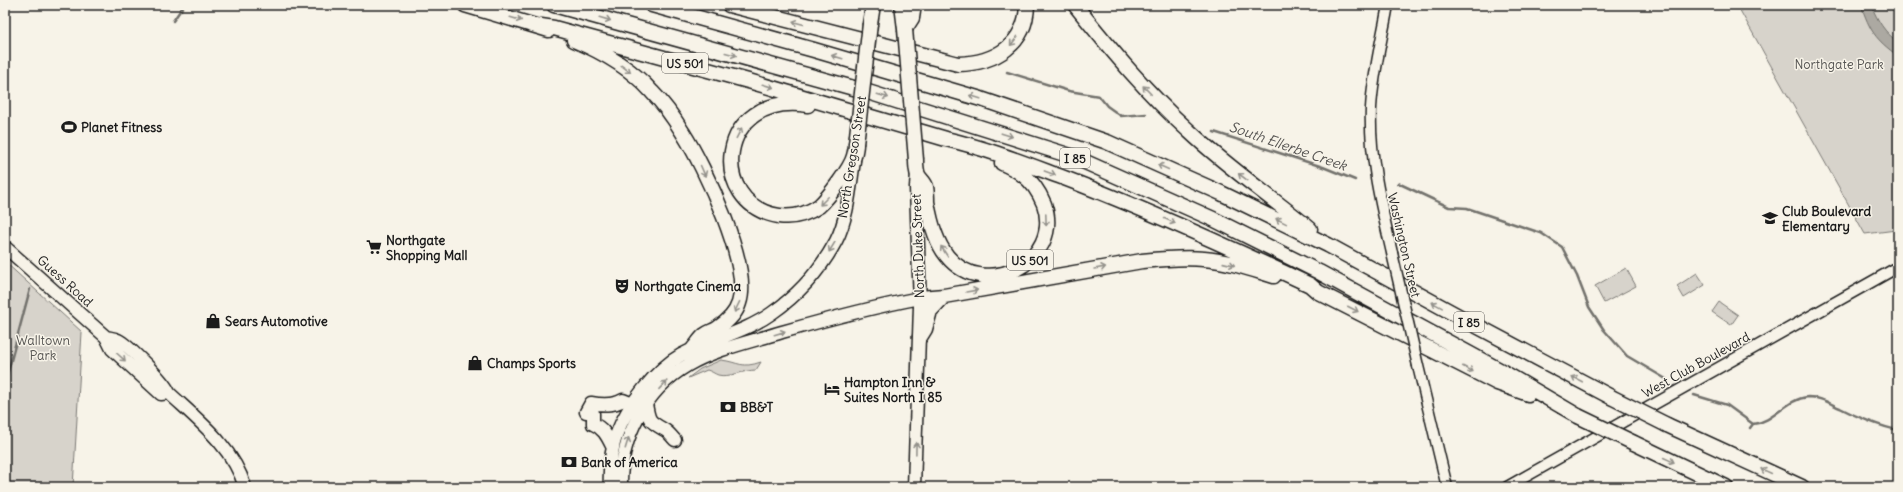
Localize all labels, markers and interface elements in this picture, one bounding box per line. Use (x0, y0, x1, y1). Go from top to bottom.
one-way arrow (509, 16, 522, 23)
one-way arrow (598, 16, 611, 23)
one-way arrow (792, 19, 805, 27)
one-way arrow (1010, 35, 1018, 46)
one-way arrow (724, 51, 737, 58)
road number: US 501 (662, 53, 708, 73)
one-way arrow (831, 53, 844, 60)
park label: Northgate Park (1794, 56, 1884, 73)
one-way arrow (620, 64, 631, 73)
one-way arrow (762, 83, 775, 90)
one-way arrow (1143, 85, 1152, 95)
one-way arrow (876, 93, 889, 100)
one-way arrow (969, 93, 982, 100)
street label: North Gregson Street (834, 94, 870, 219)
water label: South Ellerbe Creek (1227, 117, 1350, 175)
sports icon: Planet Fitness (60, 118, 78, 136)
place label: Planet Fitness (81, 119, 162, 136)
one-way arrow (736, 127, 743, 139)
one-way arrow (1000, 132, 1013, 139)
road number: I 85 (1060, 148, 1090, 168)
one-way arrow (1157, 163, 1169, 170)
one-way arrow (700, 165, 707, 177)
one-way arrow (1043, 169, 1055, 177)
one-way arrow (1238, 173, 1249, 181)
street label: Washington Street (1384, 191, 1424, 300)
street label: North Duke Street (908, 193, 928, 299)
one-way arrow (819, 196, 829, 205)
place label: Club Boulevard Elementary (1782, 203, 1871, 235)
school or university icon: Club Boulevard Elementary (1761, 209, 1779, 227)
one-way arrow (1042, 213, 1050, 226)
one-way arrow (1275, 217, 1287, 224)
one-way arrow (1164, 218, 1176, 225)
place label: Northgate Shopping Mall (386, 232, 467, 264)
supermarket icon: Northgate Shopping Mall (365, 238, 383, 256)
one-way arrow (828, 241, 836, 253)
one-way arrow (940, 246, 948, 257)
road number: US 501 (1007, 250, 1053, 270)
street label: Guess Road (34, 251, 97, 311)
one-way arrow (1222, 260, 1235, 268)
one-way arrow (1093, 264, 1106, 272)
theatre icon: Northgate Cinema (613, 277, 631, 295)
place label: Northgate Cinema (634, 278, 742, 295)
one-way arrow (965, 287, 978, 295)
one-way arrow (1431, 300, 1443, 308)
one-way arrow (733, 301, 740, 313)
one-way arrow (1347, 306, 1359, 314)
shop icon: Sears Automotive (204, 312, 222, 330)
road number: I 85 (1454, 312, 1484, 332)
place label: Sears Automotive (225, 313, 328, 330)
street label: West Club Boulevard (1639, 328, 1753, 402)
one-way arrow (774, 329, 787, 336)
park label: Walltown Park (16, 332, 71, 364)
one-way arrow (116, 353, 127, 362)
shop icon: Champs Sports (466, 354, 484, 372)
place label: Champs Sports (487, 355, 576, 372)
one-way arrow (1462, 366, 1474, 373)
place label: Hampton Inn & Suites North I 85 (844, 374, 943, 406)
one-way arrow (1571, 375, 1583, 382)
one-way arrow (659, 380, 668, 390)
hotel icon: Hampton Inn & Suites North I 85 (823, 380, 841, 398)
bank icon: BB&T (719, 398, 737, 416)
place label: BB&T (740, 399, 774, 416)
one-way arrow (624, 437, 631, 450)
one-way arrow (912, 442, 920, 455)
bank icon: Bank of America (560, 453, 578, 471)
place label: Bank of America (581, 454, 678, 471)
one-way arrow (1663, 457, 1675, 464)
one-way arrow (1761, 467, 1773, 474)

